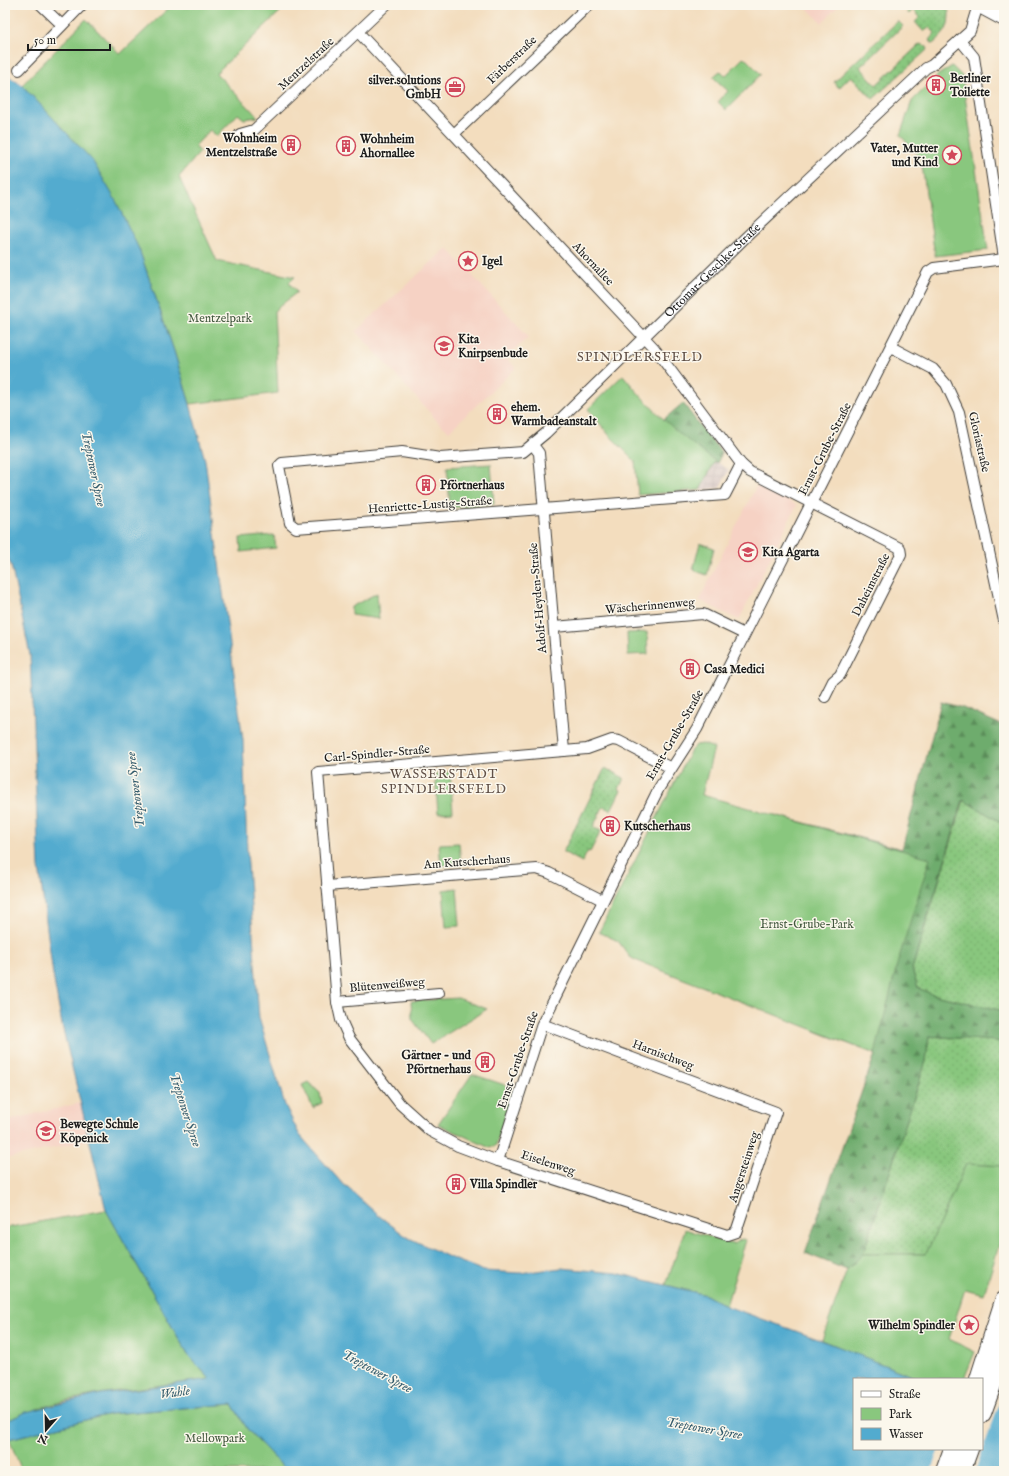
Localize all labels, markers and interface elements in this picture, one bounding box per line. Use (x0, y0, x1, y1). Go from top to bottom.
scale bar (28, 26, 110, 52)
street label: Färberstraße (484, 32, 540, 87)
text: 50 m (34, 33, 56, 48)
street label: Mentzelstraße (275, 34, 337, 94)
place label: Berliner Toilette (949, 71, 991, 100)
place label: silver.solutions GmbH (368, 73, 442, 102)
building icon: Berliner Toilette (925, 74, 947, 96)
office icon: silver.solutions GmbH (444, 76, 466, 98)
place label: Wohnheim Mentzelstraße (206, 131, 278, 160)
place label: Wohnheim Ahornallee (359, 132, 415, 161)
building icon: Wohnheim Mentzelstraße (280, 134, 302, 156)
building icon: Wohnheim Ahornallee (335, 135, 357, 157)
place label: Vater, Mutter und Kind (869, 141, 939, 170)
place icon: Vater, Mutter und Kind (941, 144, 963, 166)
street label: Ottomar-Geschke-Straße (661, 219, 764, 321)
street label: Ahornallee (568, 238, 617, 289)
place icon: Igel (457, 250, 479, 272)
place label: Igel (482, 254, 503, 270)
park label: Mentzelpark (188, 311, 253, 327)
place label: Kita Knirpsenbude (458, 332, 528, 362)
school or university icon: Kita Knirpsenbude (433, 335, 455, 357)
district label: SPINDLERSFELD (577, 349, 703, 366)
place label: ehem. Warmbadeanstalt (510, 400, 597, 429)
street label: Ernst-Grube-Straße (795, 400, 855, 498)
building icon: ehem. Warmbadeanstalt (486, 403, 508, 425)
street label: Gloriastraße (965, 410, 993, 474)
water label: Treptower Spree (77, 430, 109, 509)
building icon: Pförtnerhaus (415, 474, 437, 496)
place label: Pförtnerhaus (440, 478, 505, 493)
street label: Henriette-Lustig-Straße (367, 493, 493, 517)
school or university icon: Kita Agarta (737, 541, 759, 563)
street label: Adolf-Heyden-Straße (526, 542, 550, 655)
place label: Kita Agarta (762, 545, 820, 561)
street label: Daheimstraße (849, 551, 894, 619)
street label: Wäscherinnenweg (605, 595, 696, 617)
building icon: Casa Medici (679, 658, 701, 680)
place label: Casa Medici (704, 662, 765, 677)
street label: Ernst-Grube-Straße (643, 687, 707, 783)
street label: Carl-Spindler-Straße (324, 742, 431, 767)
water label: Treptower Spree (123, 750, 149, 829)
district label: WASSERSTADT SPINDLERSFELD (381, 766, 507, 798)
building icon: Kutscherhaus (599, 815, 621, 837)
place label: Kutscherhaus (624, 819, 691, 834)
street label: Am Kutscherhaus (422, 851, 511, 873)
park label: Ernst-Grube-Park (760, 917, 854, 932)
street label: Blütenweißweg (349, 974, 426, 996)
street label: Ernst-Grube-Straße (494, 1009, 542, 1111)
street label: Harnischweg (630, 1036, 696, 1074)
place label: Gärtner - und Pförtnerhaus (402, 1048, 472, 1077)
building icon: Gärtner - und Pförtnerhaus (474, 1051, 496, 1073)
water label: Treptower Spree (165, 1071, 205, 1150)
place label: Bewegte Schule Köpenick (60, 1117, 139, 1147)
school or university icon: Bewegte Schule Köpenick (35, 1120, 57, 1142)
street label: Angersteinweg (725, 1129, 763, 1206)
street label: Eiselenweg (519, 1147, 577, 1179)
building icon: Villa Spindler (445, 1173, 467, 1195)
place label: Villa Spindler (469, 1177, 538, 1193)
place icon: Wilhelm Spindler (958, 1314, 980, 1336)
place label: Wilhelm Spindler (867, 1318, 956, 1334)
water label: Treptower Spree (339, 1346, 415, 1398)
legend (853, 1378, 983, 1450)
water label: Wuhle (159, 1382, 192, 1403)
text: Straße (889, 1387, 921, 1402)
text: Park (889, 1407, 912, 1422)
north arrow (26, 1410, 66, 1450)
water label: Treptower Spree (665, 1414, 744, 1444)
text: Wasser (889, 1427, 924, 1442)
text: N (36, 1430, 51, 1447)
park label: Mellowpark (185, 1431, 246, 1447)

